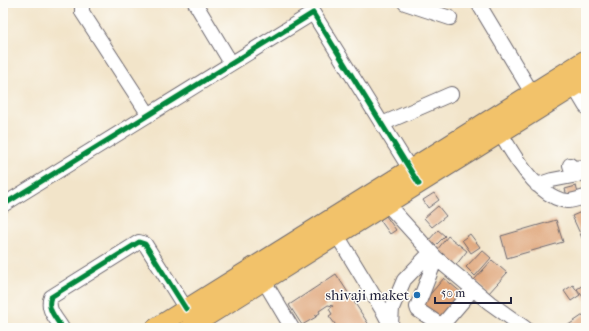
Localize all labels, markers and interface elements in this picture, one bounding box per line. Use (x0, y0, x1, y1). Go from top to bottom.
scale bar (435, 279, 511, 305)
place label: shivaji maket (325, 286, 410, 304)
text: 50 m (441, 286, 465, 300)
marker: shivaji maket (412, 290, 422, 300)

